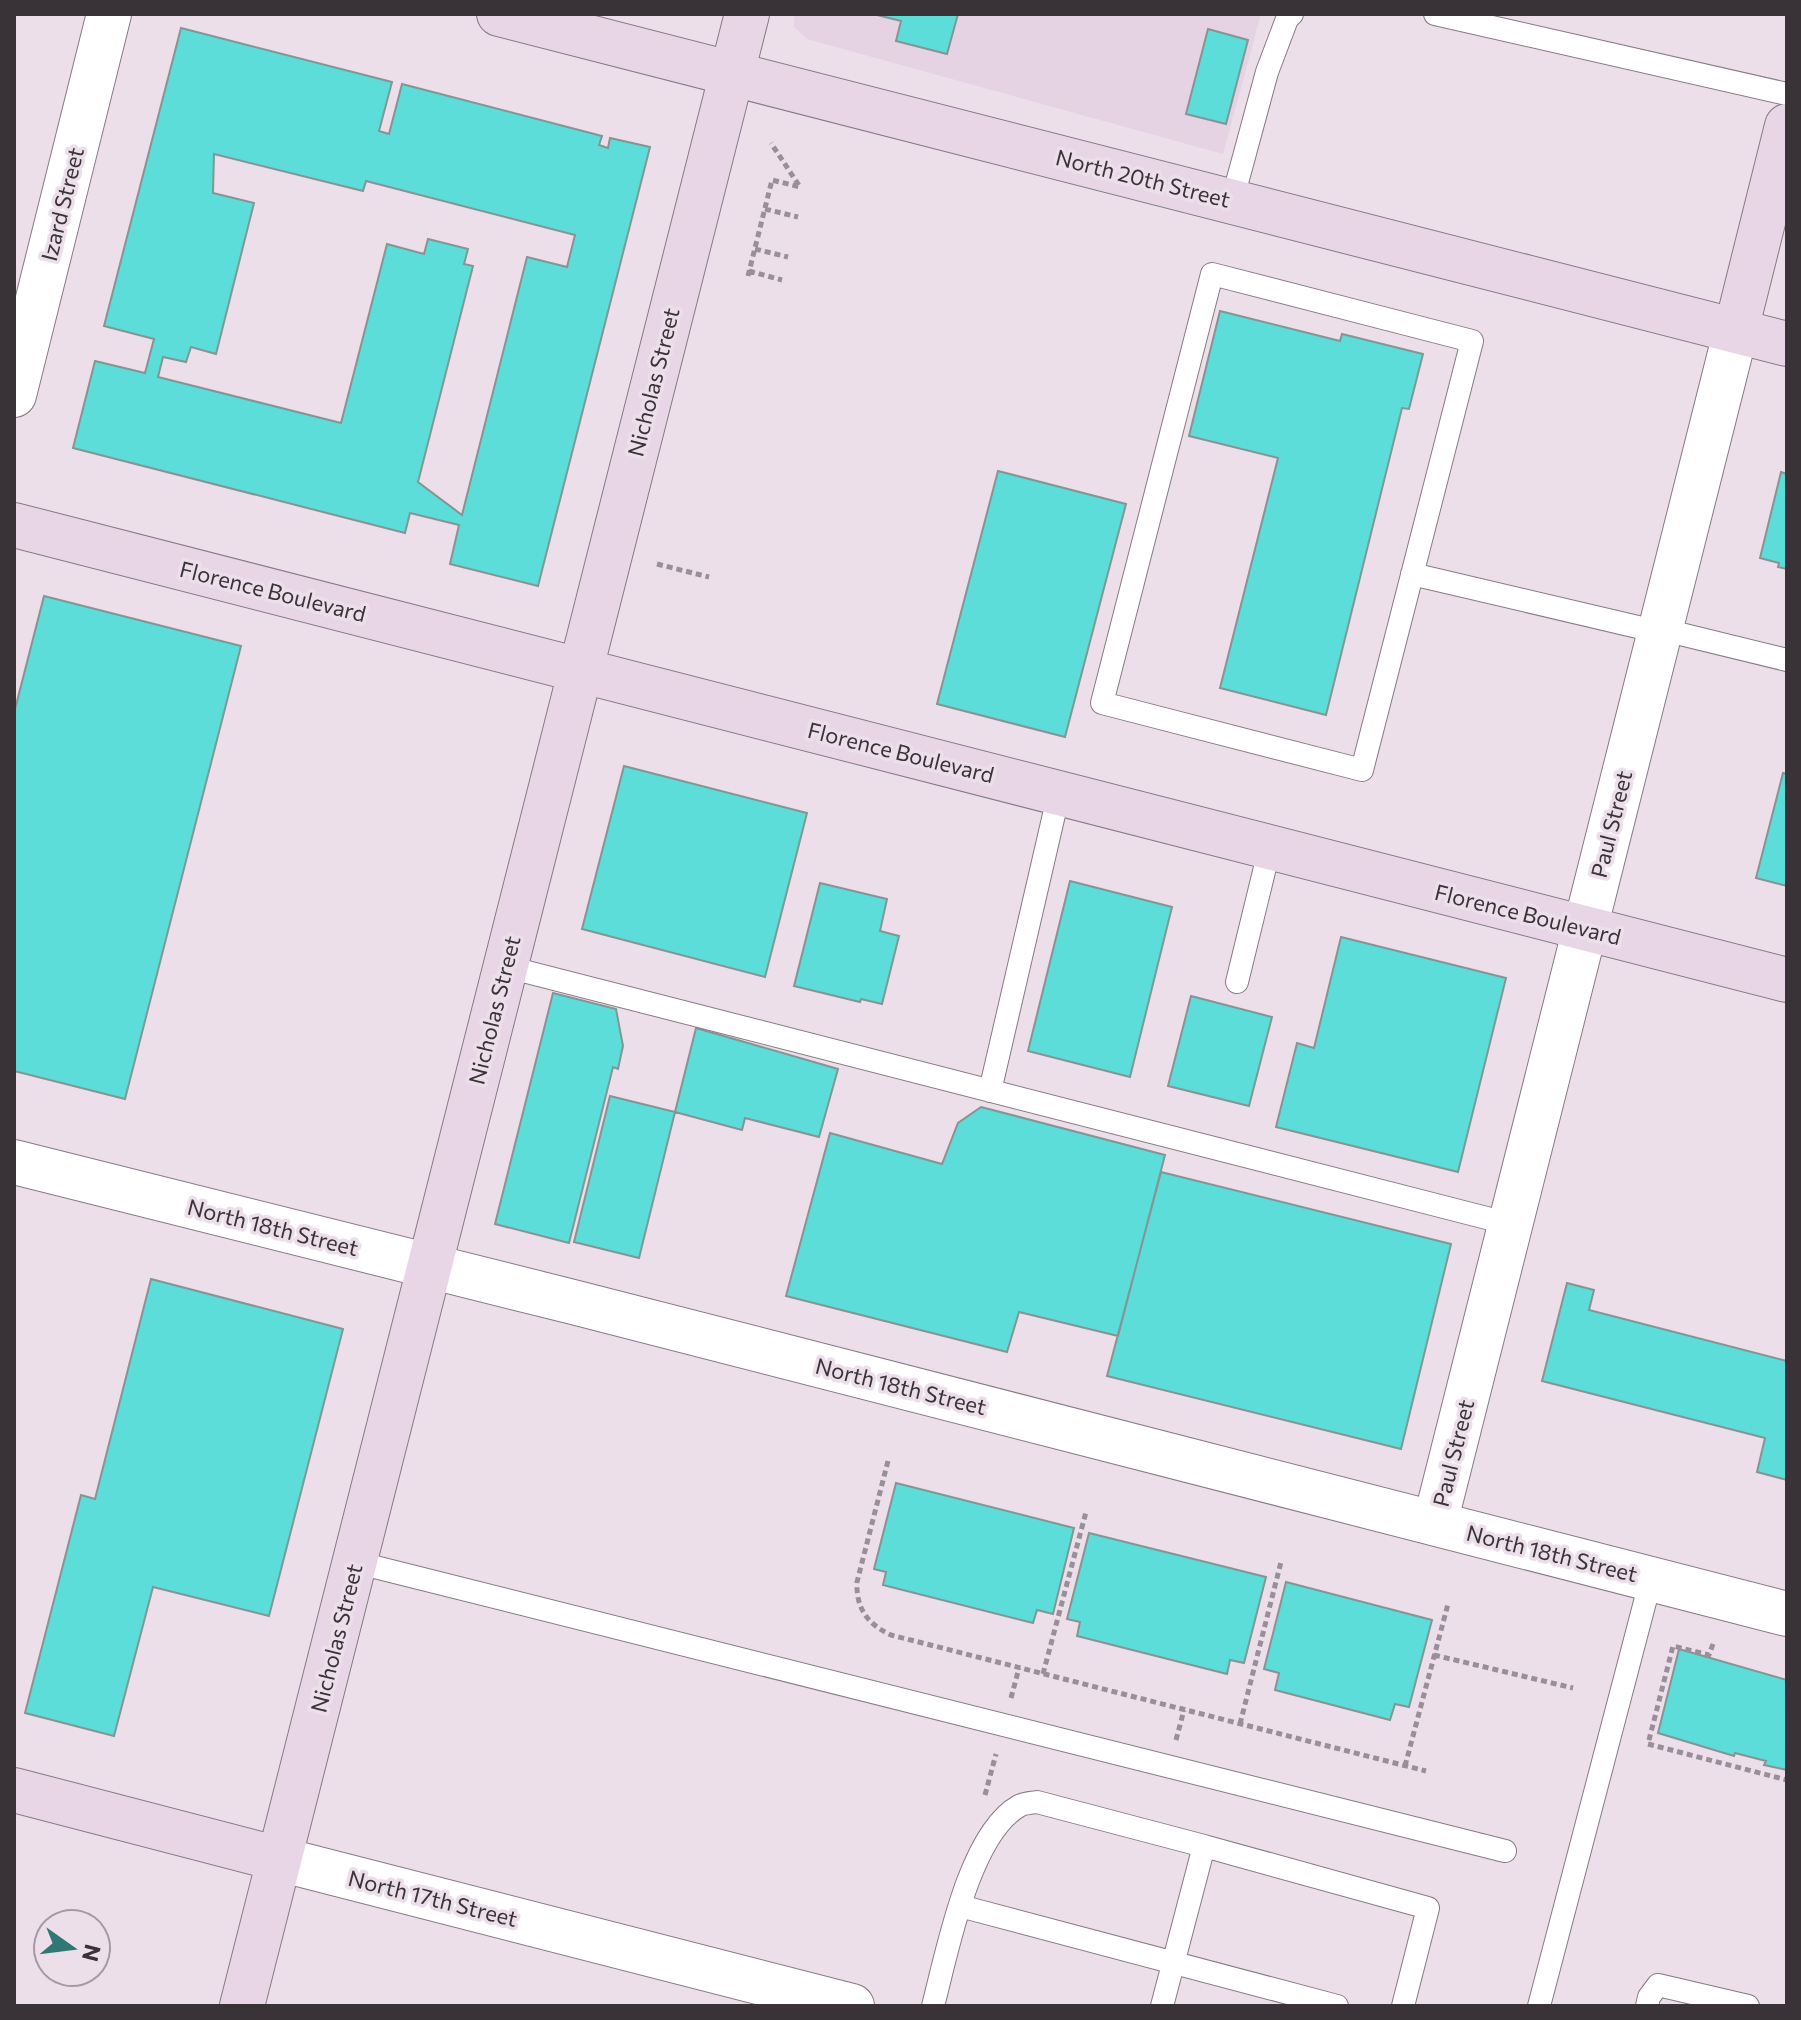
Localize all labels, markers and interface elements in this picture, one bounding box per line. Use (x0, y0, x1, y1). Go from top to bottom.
street label: North 20th Street (1053, 143, 1233, 213)
street label: Izard Street (35, 144, 89, 264)
street label: Nicholas Street (621, 305, 685, 459)
street label: Florence Boulevard (177, 555, 369, 627)
street label: Florence Boulevard (805, 716, 997, 788)
street label: Paul Street (1585, 768, 1637, 880)
street label: Florence Boulevard (1432, 878, 1624, 950)
street label: Nicholas Street (462, 933, 526, 1087)
street label: North 18th Street (185, 1193, 361, 1261)
street label: North 18th Street (813, 1352, 989, 1420)
street label: Paul Street (1427, 1397, 1479, 1509)
street label: North 18th Street (1464, 1519, 1640, 1587)
street label: Nicholas Street (304, 1561, 368, 1715)
street label: North 17th Street (346, 1864, 520, 1932)
north arrow (32, 1908, 112, 1988)
text: N (77, 1942, 107, 1964)

